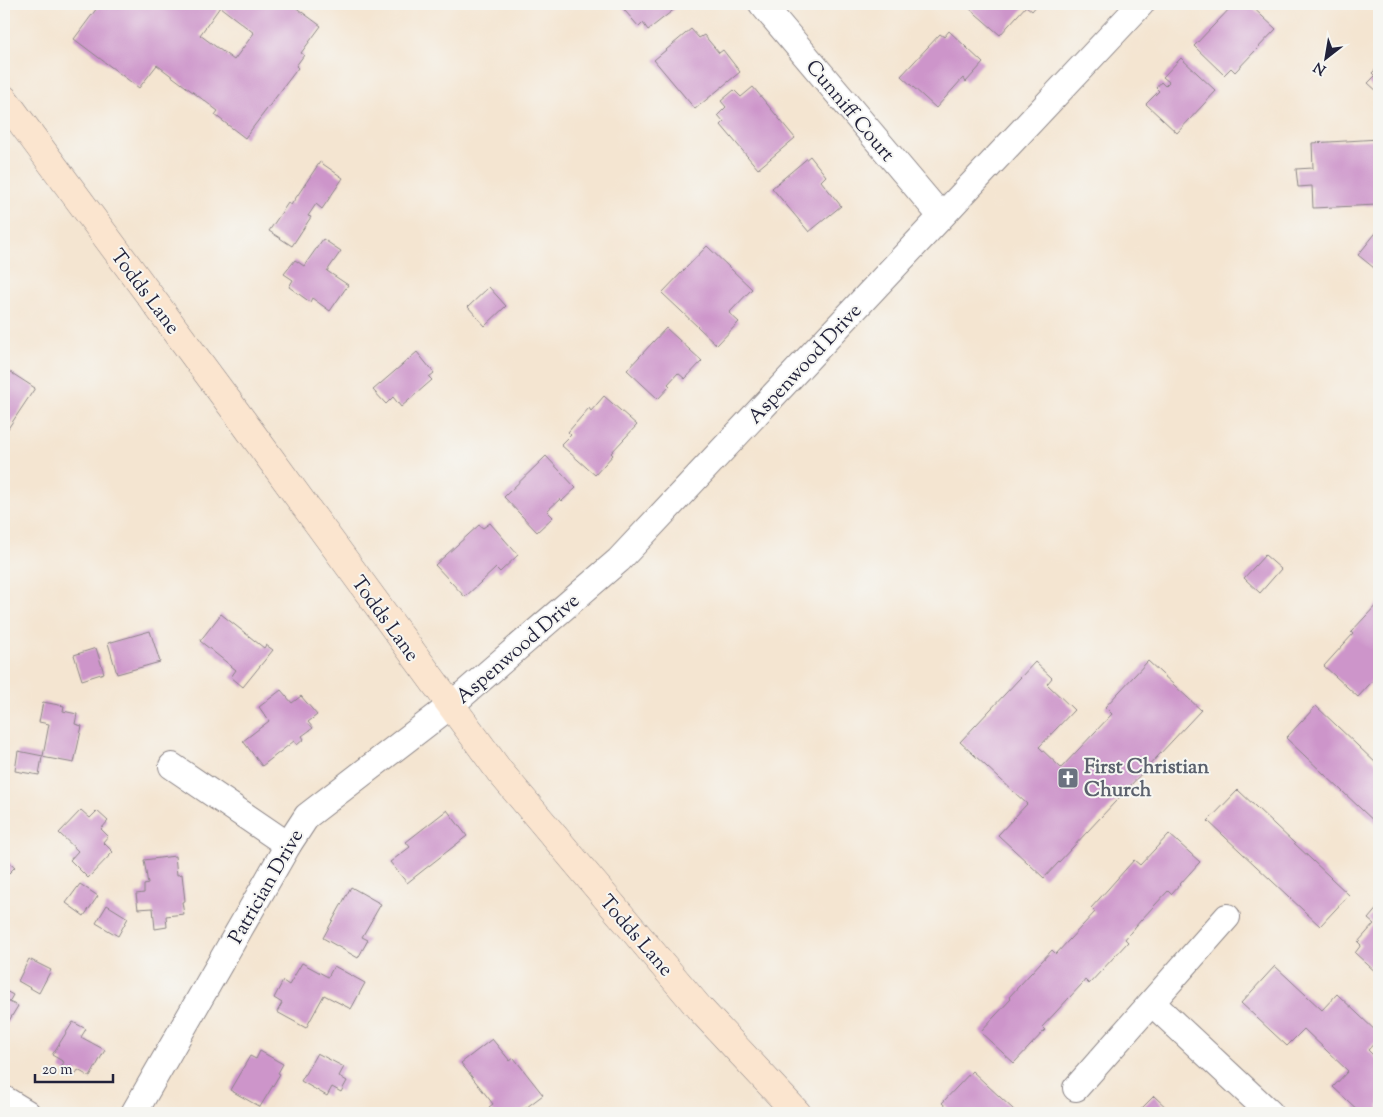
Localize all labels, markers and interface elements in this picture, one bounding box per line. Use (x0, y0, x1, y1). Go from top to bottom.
north arrow (1300, 32, 1350, 82)
street label: Cunniff Court (798, 54, 901, 169)
text: N (1310, 56, 1330, 79)
street label: Todds Lane (102, 244, 186, 341)
street label: Aspenwood Drive (742, 298, 870, 432)
street label: Todds Lane (343, 571, 425, 668)
street label: Aspenwood Drive (450, 588, 587, 712)
place label: First Christian Church (1084, 754, 1209, 806)
church icon: First Christian Church (1056, 766, 1080, 790)
street label: Patrician Drive (223, 825, 312, 950)
street label: Todds Lane (591, 889, 679, 984)
scale bar (35, 1052, 112, 1084)
text: 20 m (42, 1060, 73, 1081)

